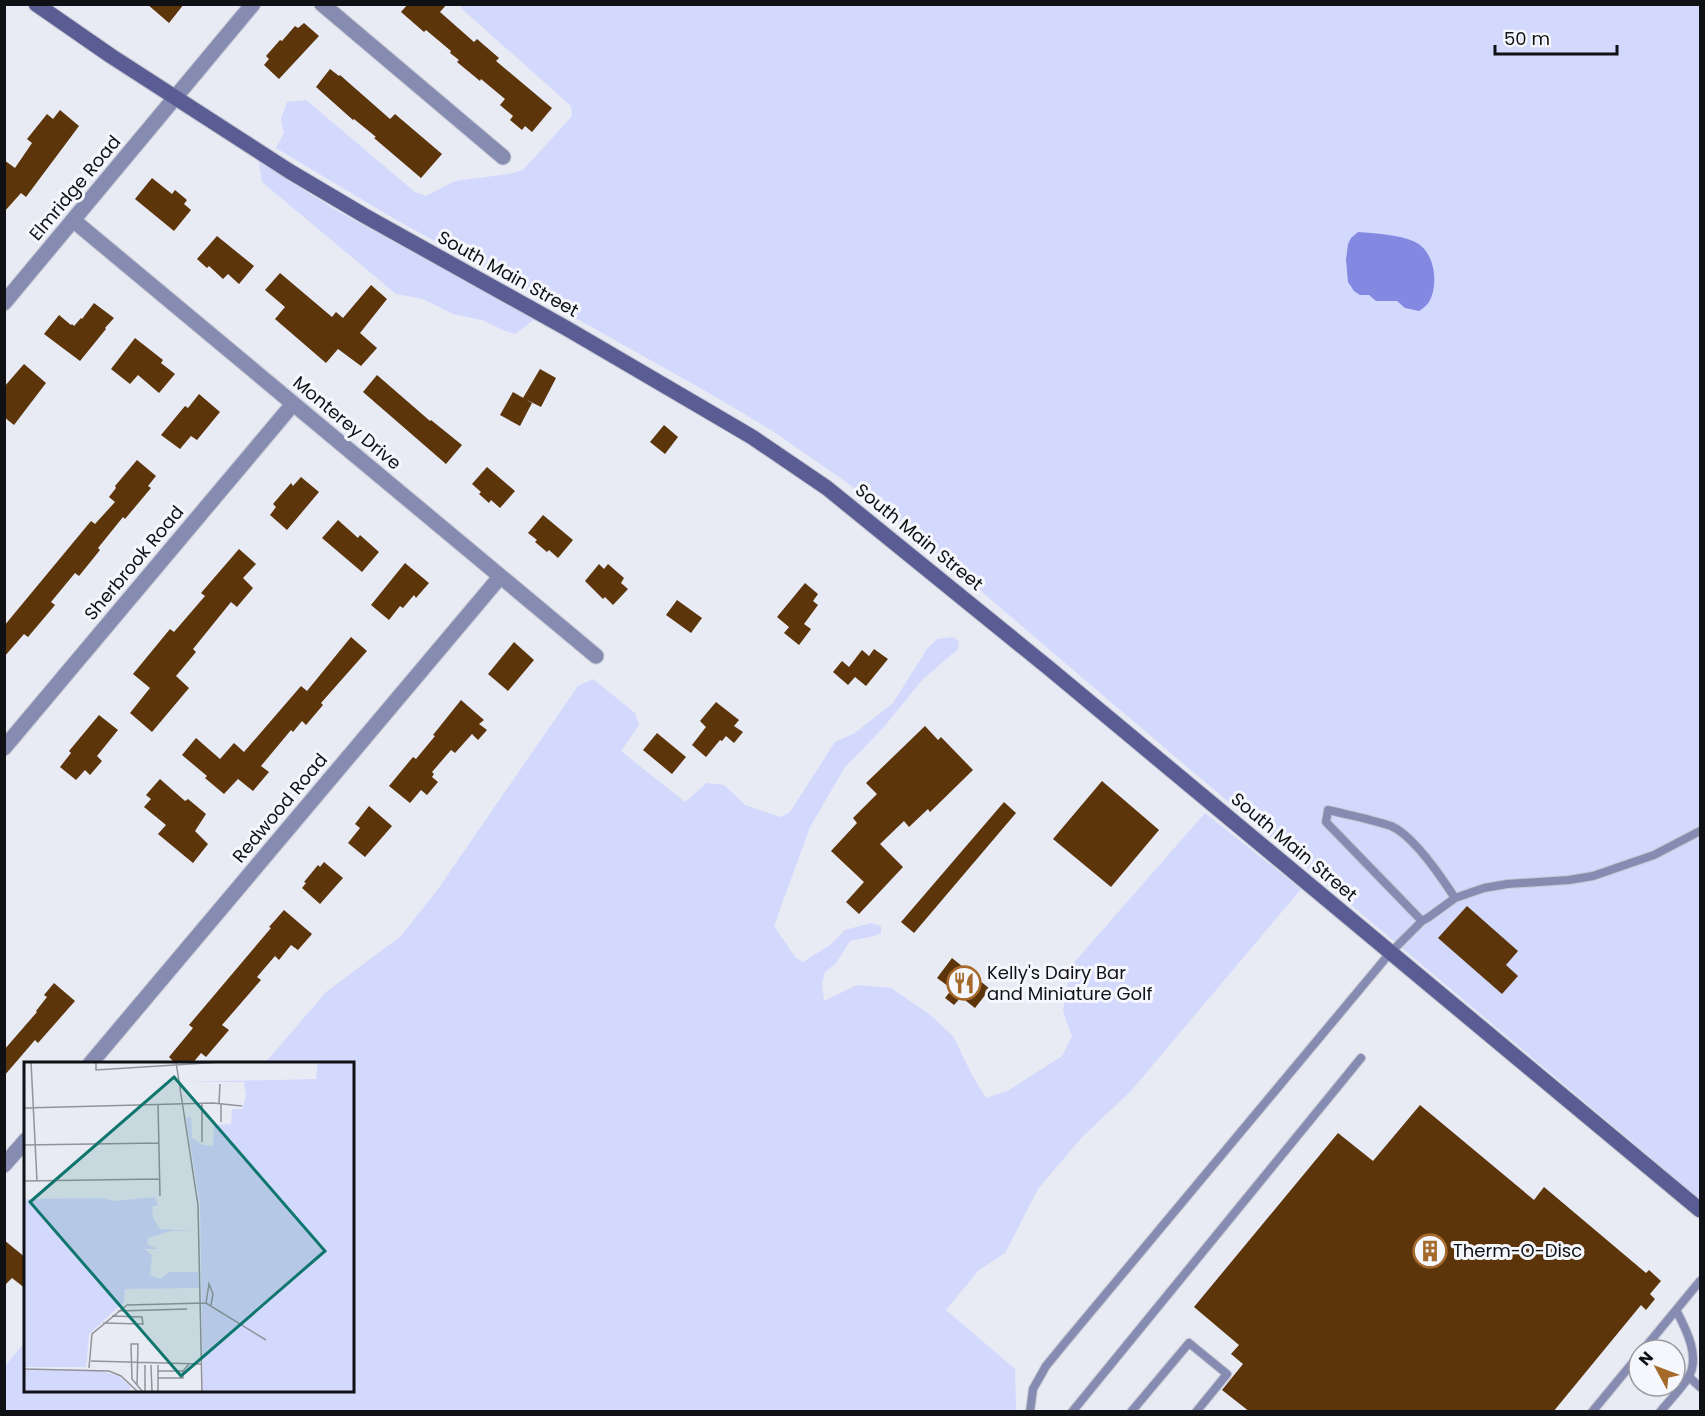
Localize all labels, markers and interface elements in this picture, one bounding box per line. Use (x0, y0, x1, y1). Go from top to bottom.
scale bar (1495, 18, 1616, 56)
text: 50 m (1504, 26, 1550, 51)
street label: Elmridge Road (23, 130, 126, 246)
street label: South Main Street (433, 224, 583, 323)
street label: Monterey Drive (288, 370, 407, 475)
street label: South Main Street (850, 477, 988, 596)
street label: Sherbrook Road (78, 500, 189, 625)
street label: Redwood Road (226, 748, 333, 868)
street label: South Main Street (1226, 786, 1363, 907)
place label: Kelly's Dairy Bar and Miniature Golf (987, 960, 1152, 1006)
restaurant icon: Kelly's Dairy Bar and Miniature Golf (946, 965, 982, 1001)
inset map (24, 1062, 354, 1392)
building icon: Therm-O-Disc (1412, 1233, 1448, 1269)
place label: Therm-O-Disc (1453, 1238, 1582, 1263)
north arrow (1627, 1338, 1687, 1398)
text: N (1633, 1346, 1659, 1371)

